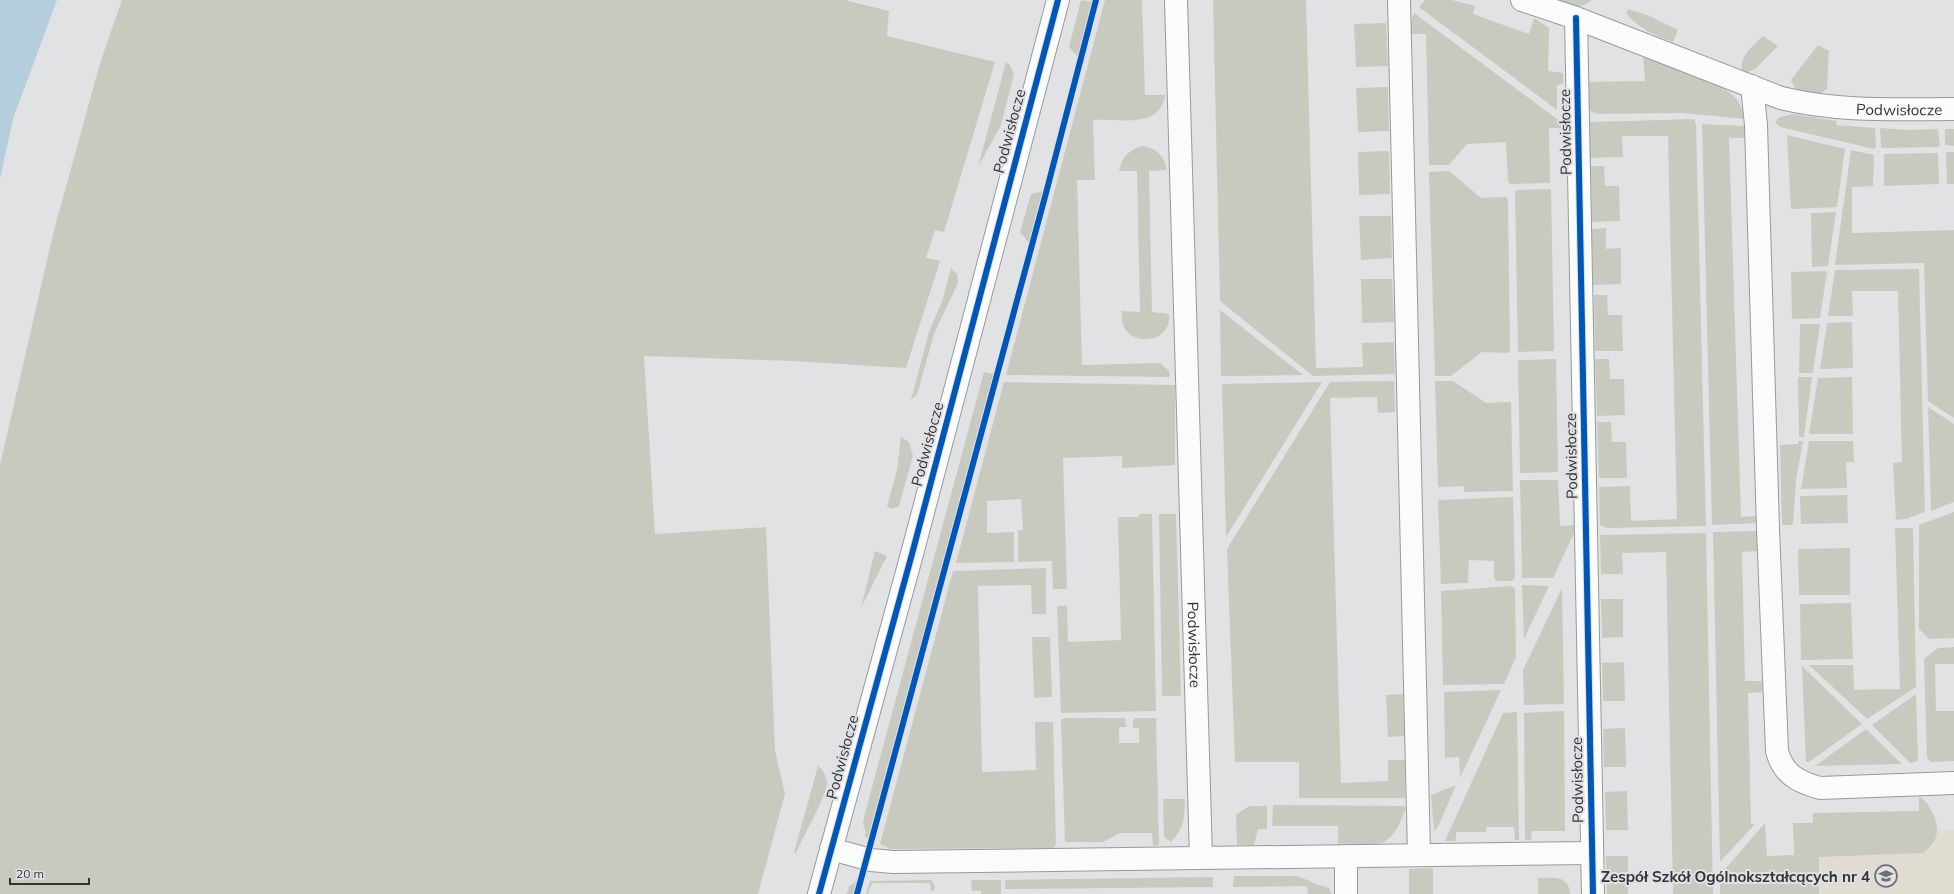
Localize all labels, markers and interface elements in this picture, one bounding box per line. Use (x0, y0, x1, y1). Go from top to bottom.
street label: Podwisłocze (989, 87, 1029, 175)
street label: Podwisłocze (1555, 89, 1575, 175)
street label: Podwisłocze (1856, 99, 1943, 119)
street label: Podwisłocze (907, 400, 947, 488)
street label: Podwisłocze (1561, 413, 1581, 499)
street label: Podwisłocze (1184, 601, 1206, 688)
street label: Podwisłocze (822, 713, 862, 801)
street label: Podwisłocze (1567, 737, 1587, 823)
scale bar (10, 860, 89, 886)
school or university icon: Zespół Szkół Ogólnokształcących nr 4 (1873, 863, 1899, 889)
text: 20 m (16, 866, 44, 881)
place label: Zespół Szkół Ogólnokształcących nr 4 (1601, 867, 1870, 886)

